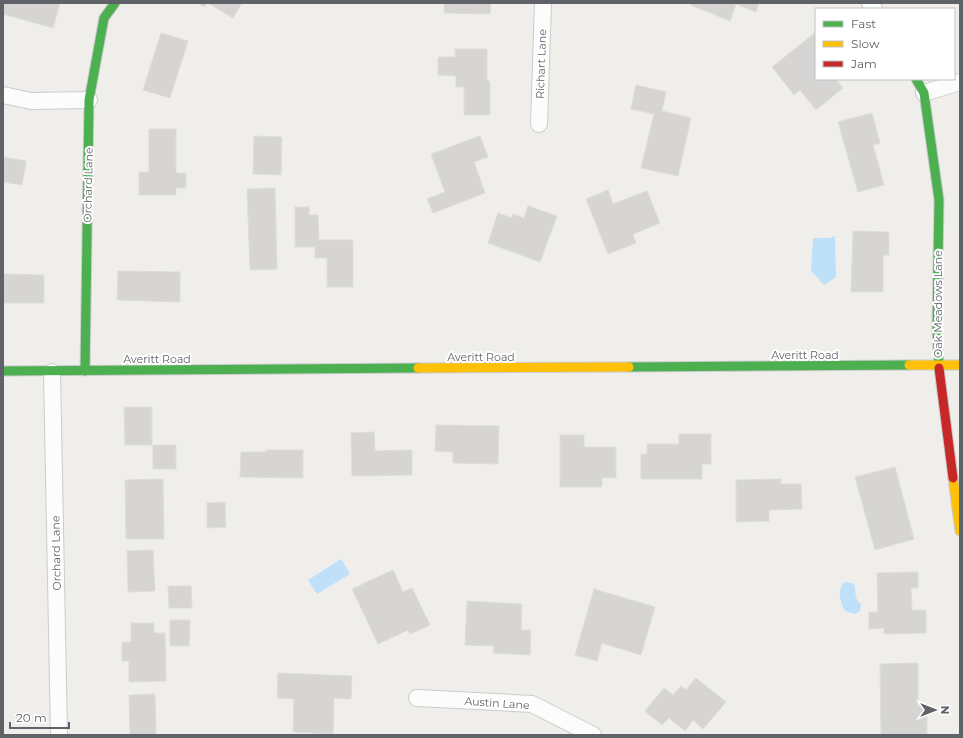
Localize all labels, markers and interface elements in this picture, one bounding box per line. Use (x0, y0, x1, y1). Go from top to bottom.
legend (815, 8, 955, 80)
text: Fast (851, 16, 876, 31)
street label: Richart Lane (533, 28, 549, 99)
text: Slow (851, 36, 880, 51)
text: Jam (850, 56, 877, 71)
street label: Orchard Lane (80, 147, 96, 223)
street label: Oak Meadows Lane (931, 250, 945, 358)
street label: Averitt Road (771, 348, 839, 362)
street label: Averitt Road (447, 350, 515, 364)
street label: Averitt Road (123, 352, 191, 366)
street label: Orchard Lane (48, 515, 64, 591)
north arrow (915, 690, 955, 730)
street label: Austin Lane (464, 694, 530, 712)
scale bar (10, 704, 69, 730)
text: N (938, 706, 952, 714)
text: 20 m (16, 710, 47, 725)

